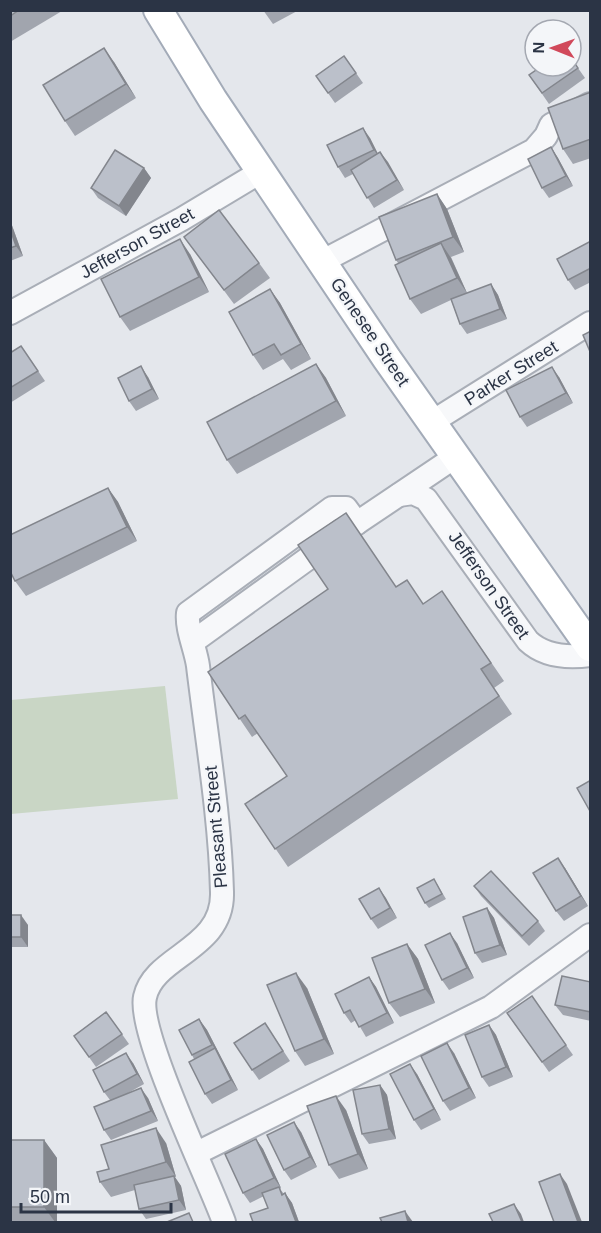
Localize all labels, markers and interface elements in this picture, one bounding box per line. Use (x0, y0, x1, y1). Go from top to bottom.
north arrow (523, 18, 583, 78)
text: N (530, 42, 547, 54)
street label: Jefferson Street (77, 204, 197, 282)
street label: Genesee Street (326, 274, 414, 390)
street label: Parker Street (461, 336, 561, 410)
street label: Jefferson Street (444, 527, 534, 643)
street label: Pleasant Street (201, 765, 231, 889)
scale bar (21, 1176, 171, 1214)
text: 50 m (30, 1187, 70, 1207)

